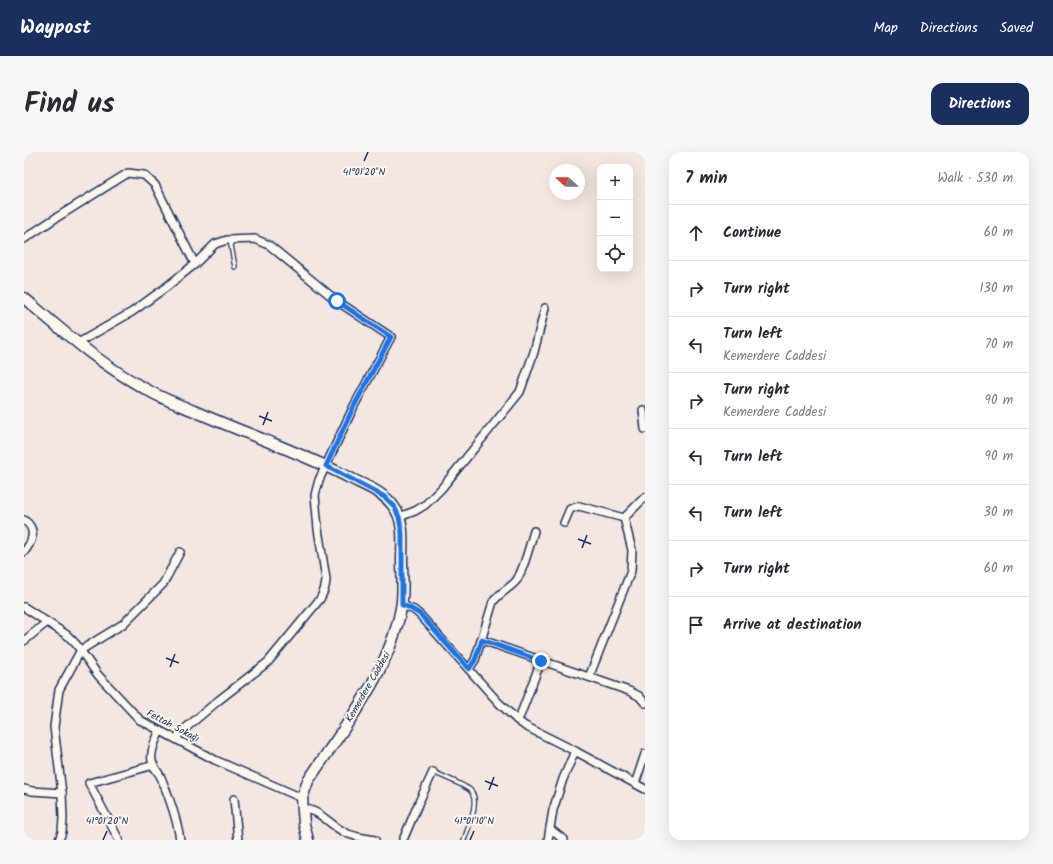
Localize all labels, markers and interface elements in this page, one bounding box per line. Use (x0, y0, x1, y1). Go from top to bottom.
text: Waypost (20, 13, 91, 43)
text: Map (873, 17, 898, 39)
text: Directions (920, 17, 978, 39)
text: Saved (1000, 17, 1033, 39)
text: Find us (24, 82, 115, 127)
button: Directions (931, 83, 1029, 125)
text: 41°01'20"N (343, 164, 385, 180)
north arrow (549, 164, 585, 200)
map controls (597, 164, 633, 272)
button: + (597, 164, 633, 200)
text: 7 min (685, 165, 727, 192)
text: Walk · 530 m (937, 168, 1013, 189)
button: − (597, 200, 633, 236)
text: Continue (723, 221, 781, 245)
icon: ahead (685, 222, 707, 244)
text: 60 m (984, 222, 1013, 243)
button: locate (597, 236, 633, 272)
text: Turn right (723, 277, 790, 301)
icon: right (685, 278, 707, 300)
text: 130 m (979, 278, 1013, 299)
route start (328, 292, 346, 310)
text: Turn left (723, 322, 783, 346)
icon: left (685, 334, 707, 356)
text: 70 m (985, 334, 1013, 355)
text: Kemerdere Caddesi (723, 346, 826, 367)
text: Turn right (723, 378, 790, 402)
icon: right (685, 390, 707, 412)
text: 90 m (985, 390, 1013, 411)
text: Kemerdere Caddesi (723, 402, 826, 423)
text: Turn left (723, 445, 783, 469)
icon: left (685, 446, 707, 468)
text: 90 m (985, 446, 1013, 467)
text: Turn left (723, 501, 783, 525)
icon: left (685, 502, 707, 524)
text: 30 m (984, 502, 1013, 523)
text: Turn right (723, 557, 790, 581)
icon: right (685, 558, 707, 580)
text: 60 m (984, 558, 1013, 579)
text: Arrive at destination (723, 613, 862, 637)
icon: arrive (685, 614, 707, 636)
street label: Kemerdere Caddesi (341, 648, 395, 725)
route end (532, 652, 550, 670)
street label: Fettah Sokağı (144, 705, 203, 747)
text: 41°01'20"N (86, 813, 128, 829)
text: 41°01'10"N (454, 813, 494, 829)

